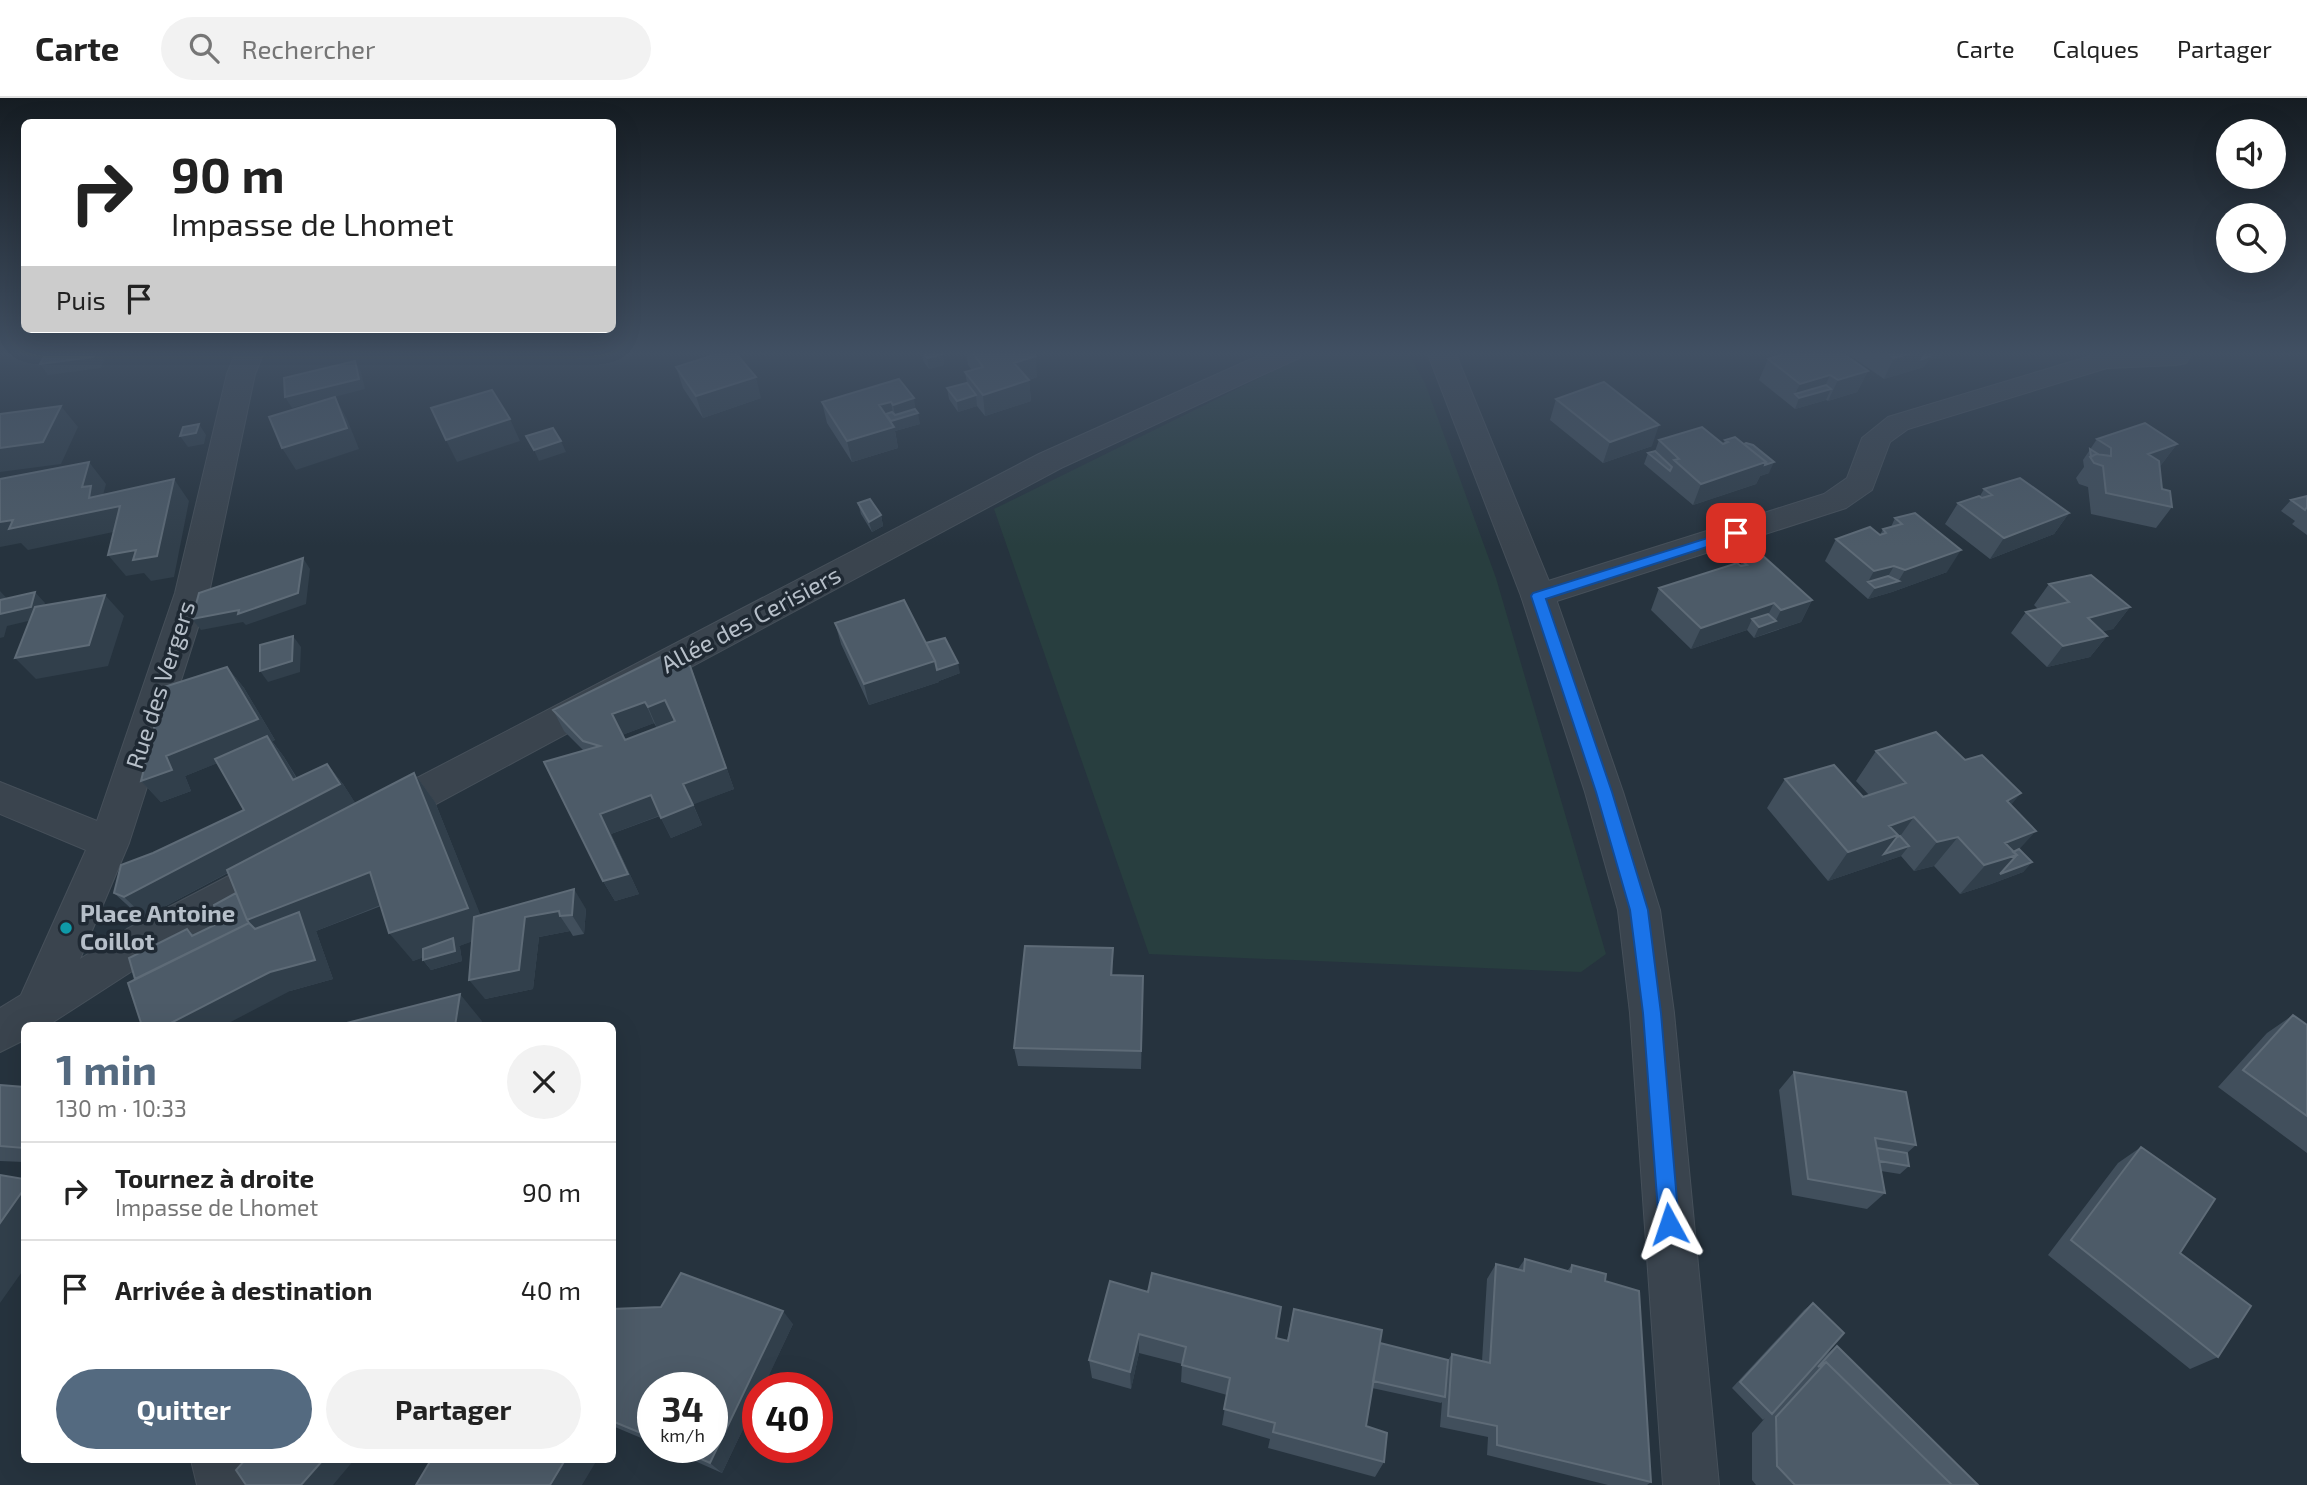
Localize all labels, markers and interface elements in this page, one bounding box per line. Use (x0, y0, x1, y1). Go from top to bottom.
search box (161, 17, 651, 80)
text: Carte (35, 28, 119, 68)
icon: search (185, 29, 223, 67)
text: Rechercher (241, 33, 375, 64)
text: Carte (1956, 34, 2015, 63)
text: Calques (2053, 34, 2139, 63)
text: Partager (2177, 34, 2272, 63)
map controls (2216, 119, 2286, 273)
button: sound (2216, 119, 2286, 189)
text: 90 m (171, 144, 285, 203)
icon: right (56, 147, 147, 238)
button: search (2216, 203, 2286, 273)
text: Impasse de Lhomet (171, 204, 454, 242)
icon: arrive (120, 280, 158, 318)
text: Puis (56, 284, 106, 315)
pin (1706, 503, 1766, 563)
icon: arrive (1717, 514, 1755, 552)
street label: Allée des Cerisiers (655, 559, 845, 678)
street label: Rue des Vergers (119, 597, 200, 772)
place label: Place Antoine Coillot (80, 898, 235, 955)
marker: Place Antoine Coillot (58, 920, 74, 936)
text: 1 min (56, 1043, 157, 1093)
button: close (507, 1045, 581, 1119)
text: 130 m · 10:33 (56, 1094, 187, 1122)
text: Tournez à droite (115, 1162, 314, 1193)
icon: right (56, 1172, 94, 1210)
text: 90 m (522, 1176, 581, 1207)
position arrow (1632, 1187, 1706, 1261)
text: Impasse de Lhomet (115, 1193, 318, 1221)
icon: arrive (56, 1270, 94, 1308)
text: Arrivée à destination (115, 1274, 372, 1305)
text: 40 m (521, 1274, 581, 1305)
button: Quitter (56, 1369, 312, 1449)
button: Partager (326, 1369, 581, 1449)
speed limit sign: 40 (742, 1372, 833, 1463)
text: 34 (661, 1387, 704, 1429)
text: km/h (660, 1424, 705, 1446)

